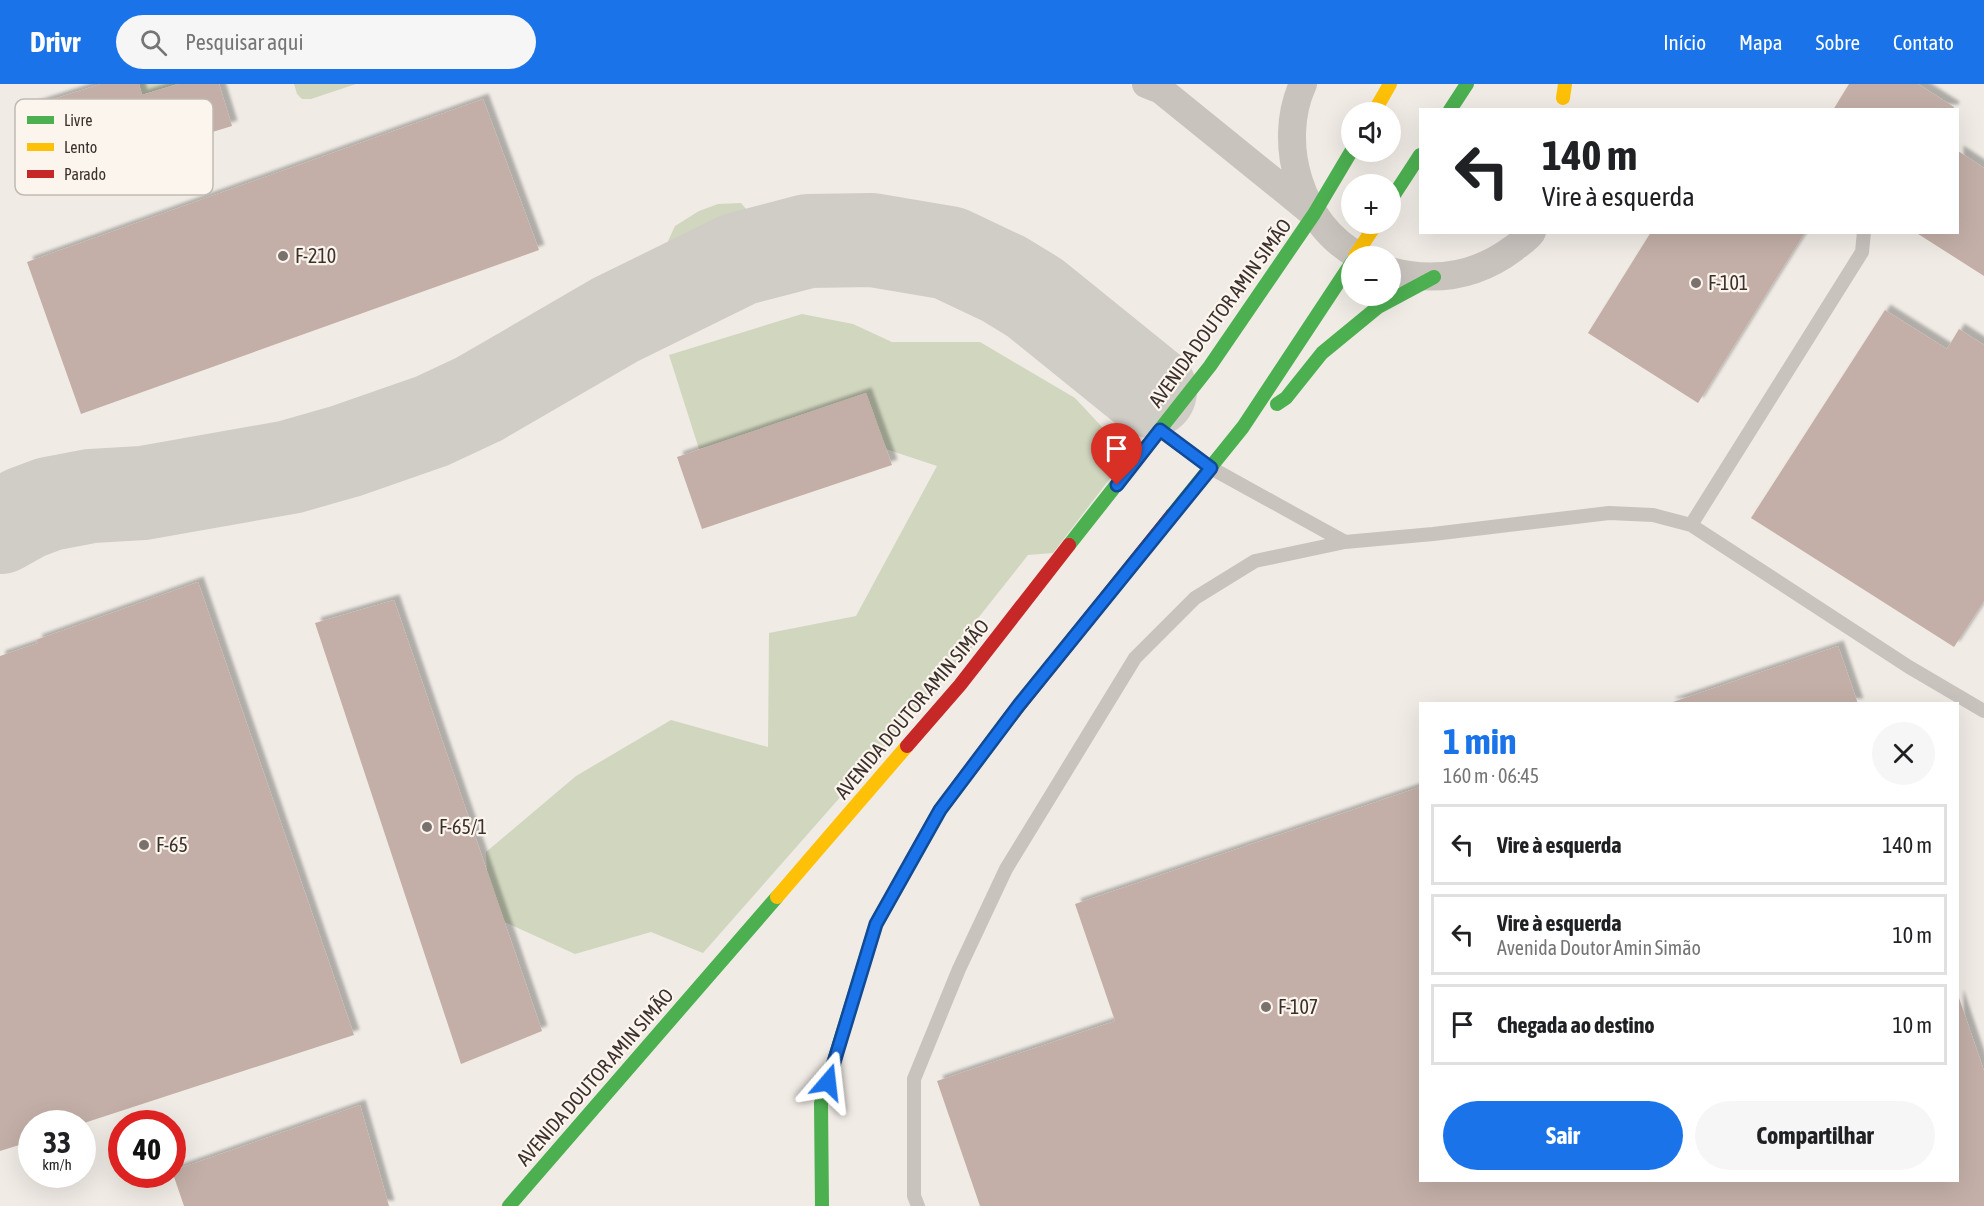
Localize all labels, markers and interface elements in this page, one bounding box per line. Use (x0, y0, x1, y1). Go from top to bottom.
search box (116, 15, 536, 69)
text: Drivr (30, 26, 80, 58)
icon: search (137, 26, 170, 59)
text: Pesquisar aqui (185, 29, 303, 55)
text: Início (1663, 30, 1706, 54)
text: Mapa (1739, 30, 1783, 54)
text: Sobre (1816, 30, 1860, 54)
text: Contato (1893, 30, 1954, 54)
legend (15, 99, 213, 195)
map controls (1341, 102, 1401, 306)
button: sound (1341, 102, 1401, 162)
text: Livre (64, 111, 92, 129)
text: 140 m (1542, 131, 1637, 179)
icon: left (1443, 132, 1521, 210)
text: Lento (64, 138, 97, 156)
text: Parado (64, 165, 106, 183)
button: + (1341, 174, 1401, 234)
text: Vire à esquerda (1542, 181, 1695, 212)
street label: AVENIDA DOUTOR AMIN SIMÃO (1144, 214, 1296, 411)
place label: F-210 (295, 244, 336, 267)
button: − (1341, 246, 1401, 306)
marker: F-210 (276, 249, 290, 263)
place label: F-101 (1708, 271, 1748, 294)
marker: F-101 (1689, 276, 1703, 290)
pin (1091, 423, 1142, 485)
icon: arrive (1100, 432, 1133, 465)
street label: AVENIDA DOUTOR AMIN SIMÃO (830, 614, 993, 803)
text: 1 min (1443, 720, 1517, 762)
button: close (1872, 722, 1935, 785)
text: 160 m · 06:45 (1443, 764, 1539, 787)
place label: F-65/1 (439, 815, 487, 838)
marker: F-65/1 (420, 820, 434, 834)
icon: left (1446, 828, 1479, 861)
text: Vire à esquerda (1497, 832, 1622, 858)
text: 140 m (1882, 832, 1932, 858)
place label: F-65 (156, 833, 188, 856)
marker: F-65 (137, 838, 151, 852)
text: Vire à esquerda (1497, 910, 1622, 936)
icon: left (1446, 918, 1479, 951)
text: 10 m (1892, 922, 1932, 948)
text: Avenida Doutor Amin Simão (1497, 936, 1701, 959)
street label: AVENIDA DOUTOR AMIN SIMÃO (511, 983, 678, 1170)
place label: F-107 (1278, 995, 1318, 1018)
marker: F-107 (1259, 1000, 1273, 1014)
icon: arrive (1446, 1008, 1479, 1041)
text: Chegada ao destino (1497, 1012, 1655, 1038)
text: 10 m (1892, 1012, 1932, 1038)
position arrow (796, 1050, 860, 1114)
button: Sair (1443, 1101, 1683, 1170)
button: Compartilhar (1695, 1101, 1935, 1170)
speed limit sign: 40 (108, 1110, 186, 1188)
text: 33 (43, 1125, 71, 1159)
text: km/h (42, 1156, 72, 1173)

